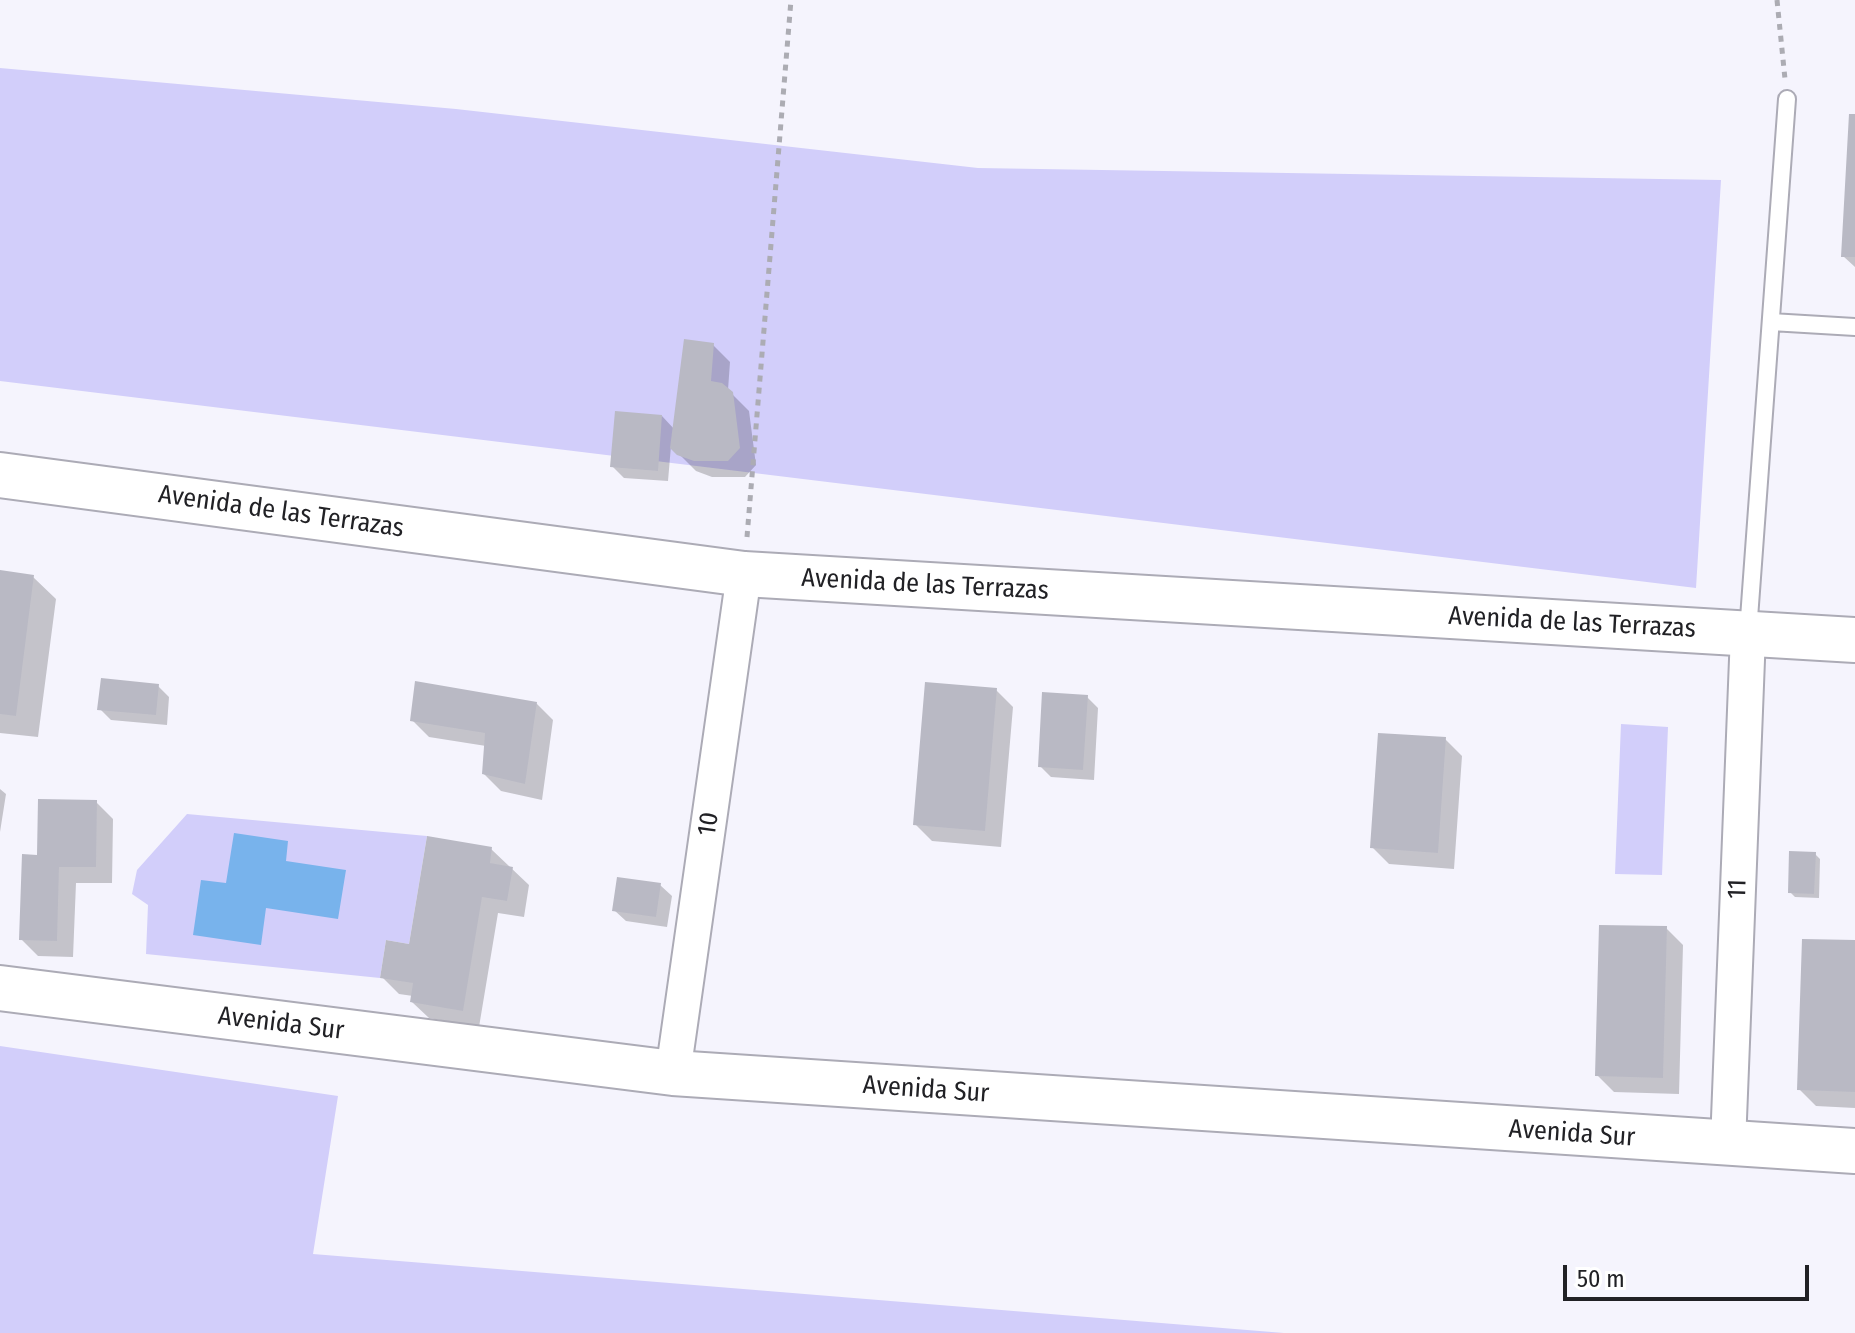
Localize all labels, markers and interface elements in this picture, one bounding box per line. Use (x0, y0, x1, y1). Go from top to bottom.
street label: Avenida de las Terrazas (156, 479, 406, 545)
street label: Avenida de las Terrazas (801, 563, 1049, 607)
street label: Avenida de las Terrazas (1448, 601, 1696, 645)
street label: 10 (692, 810, 726, 838)
street label: 11 (1722, 879, 1754, 899)
street label: Avenida Sur (216, 1001, 346, 1047)
street label: Avenida Sur (862, 1070, 990, 1110)
street label: Avenida Sur (1508, 1114, 1636, 1154)
scale bar (1567, 1249, 1813, 1299)
text: 50 m (1577, 1265, 1625, 1293)

